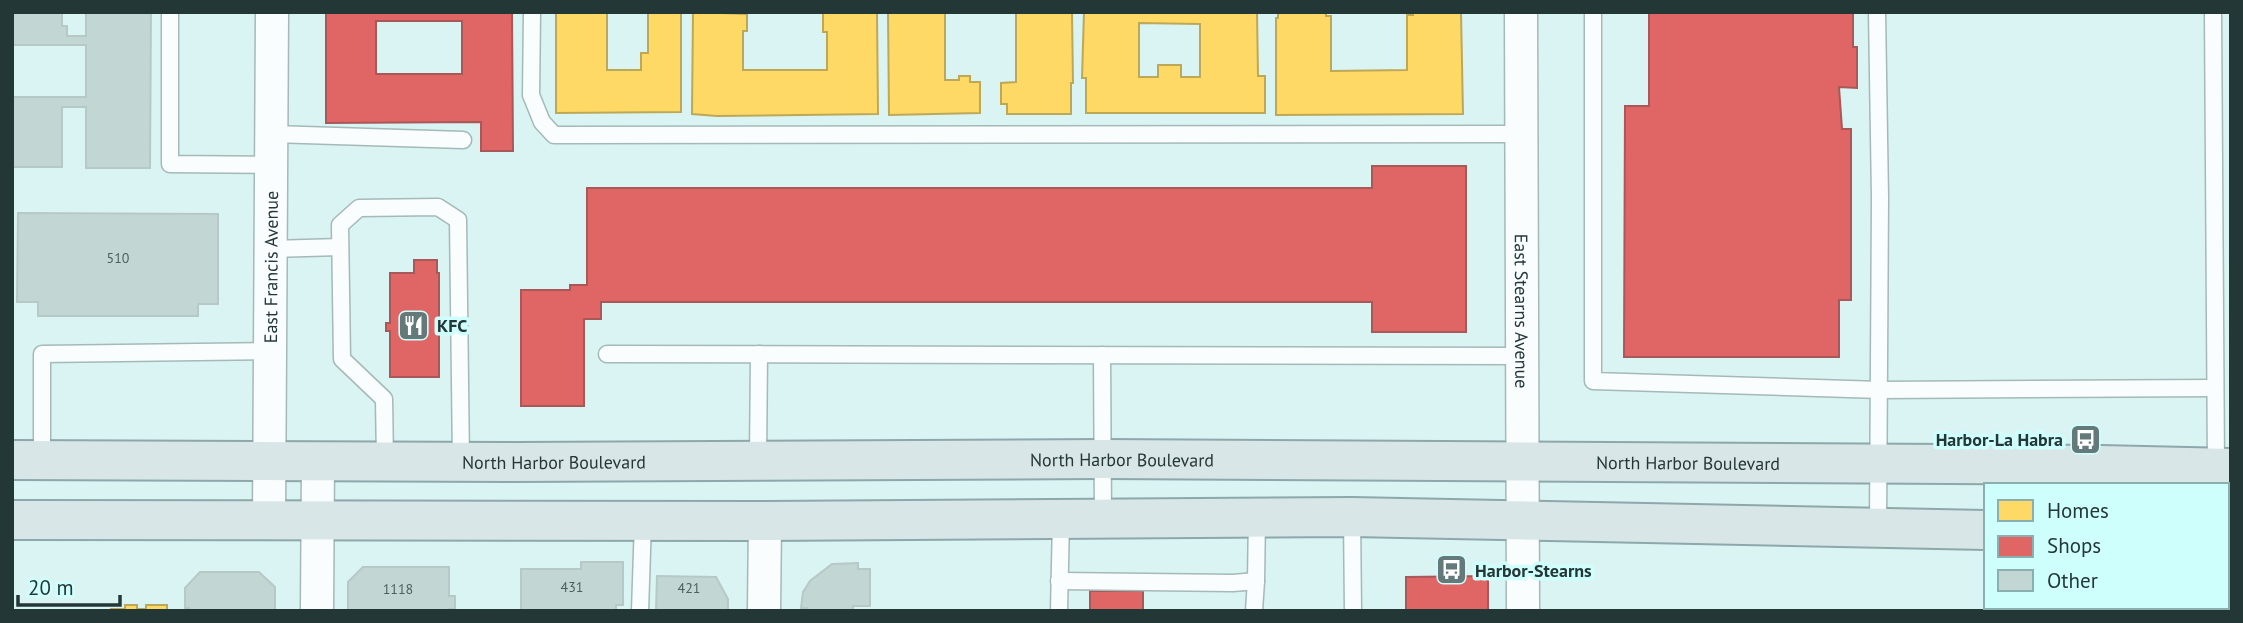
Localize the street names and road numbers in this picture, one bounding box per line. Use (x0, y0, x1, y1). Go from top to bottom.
street label: East Francis Avenue (259, 191, 282, 343)
street label: East Stearns Avenue (1510, 234, 1534, 388)
street label: North Harbor Boulevard (1030, 447, 1214, 471)
street label: North Harbor Boulevard (462, 450, 646, 474)
street label: North Harbor Boulevard (1596, 450, 1780, 475)

